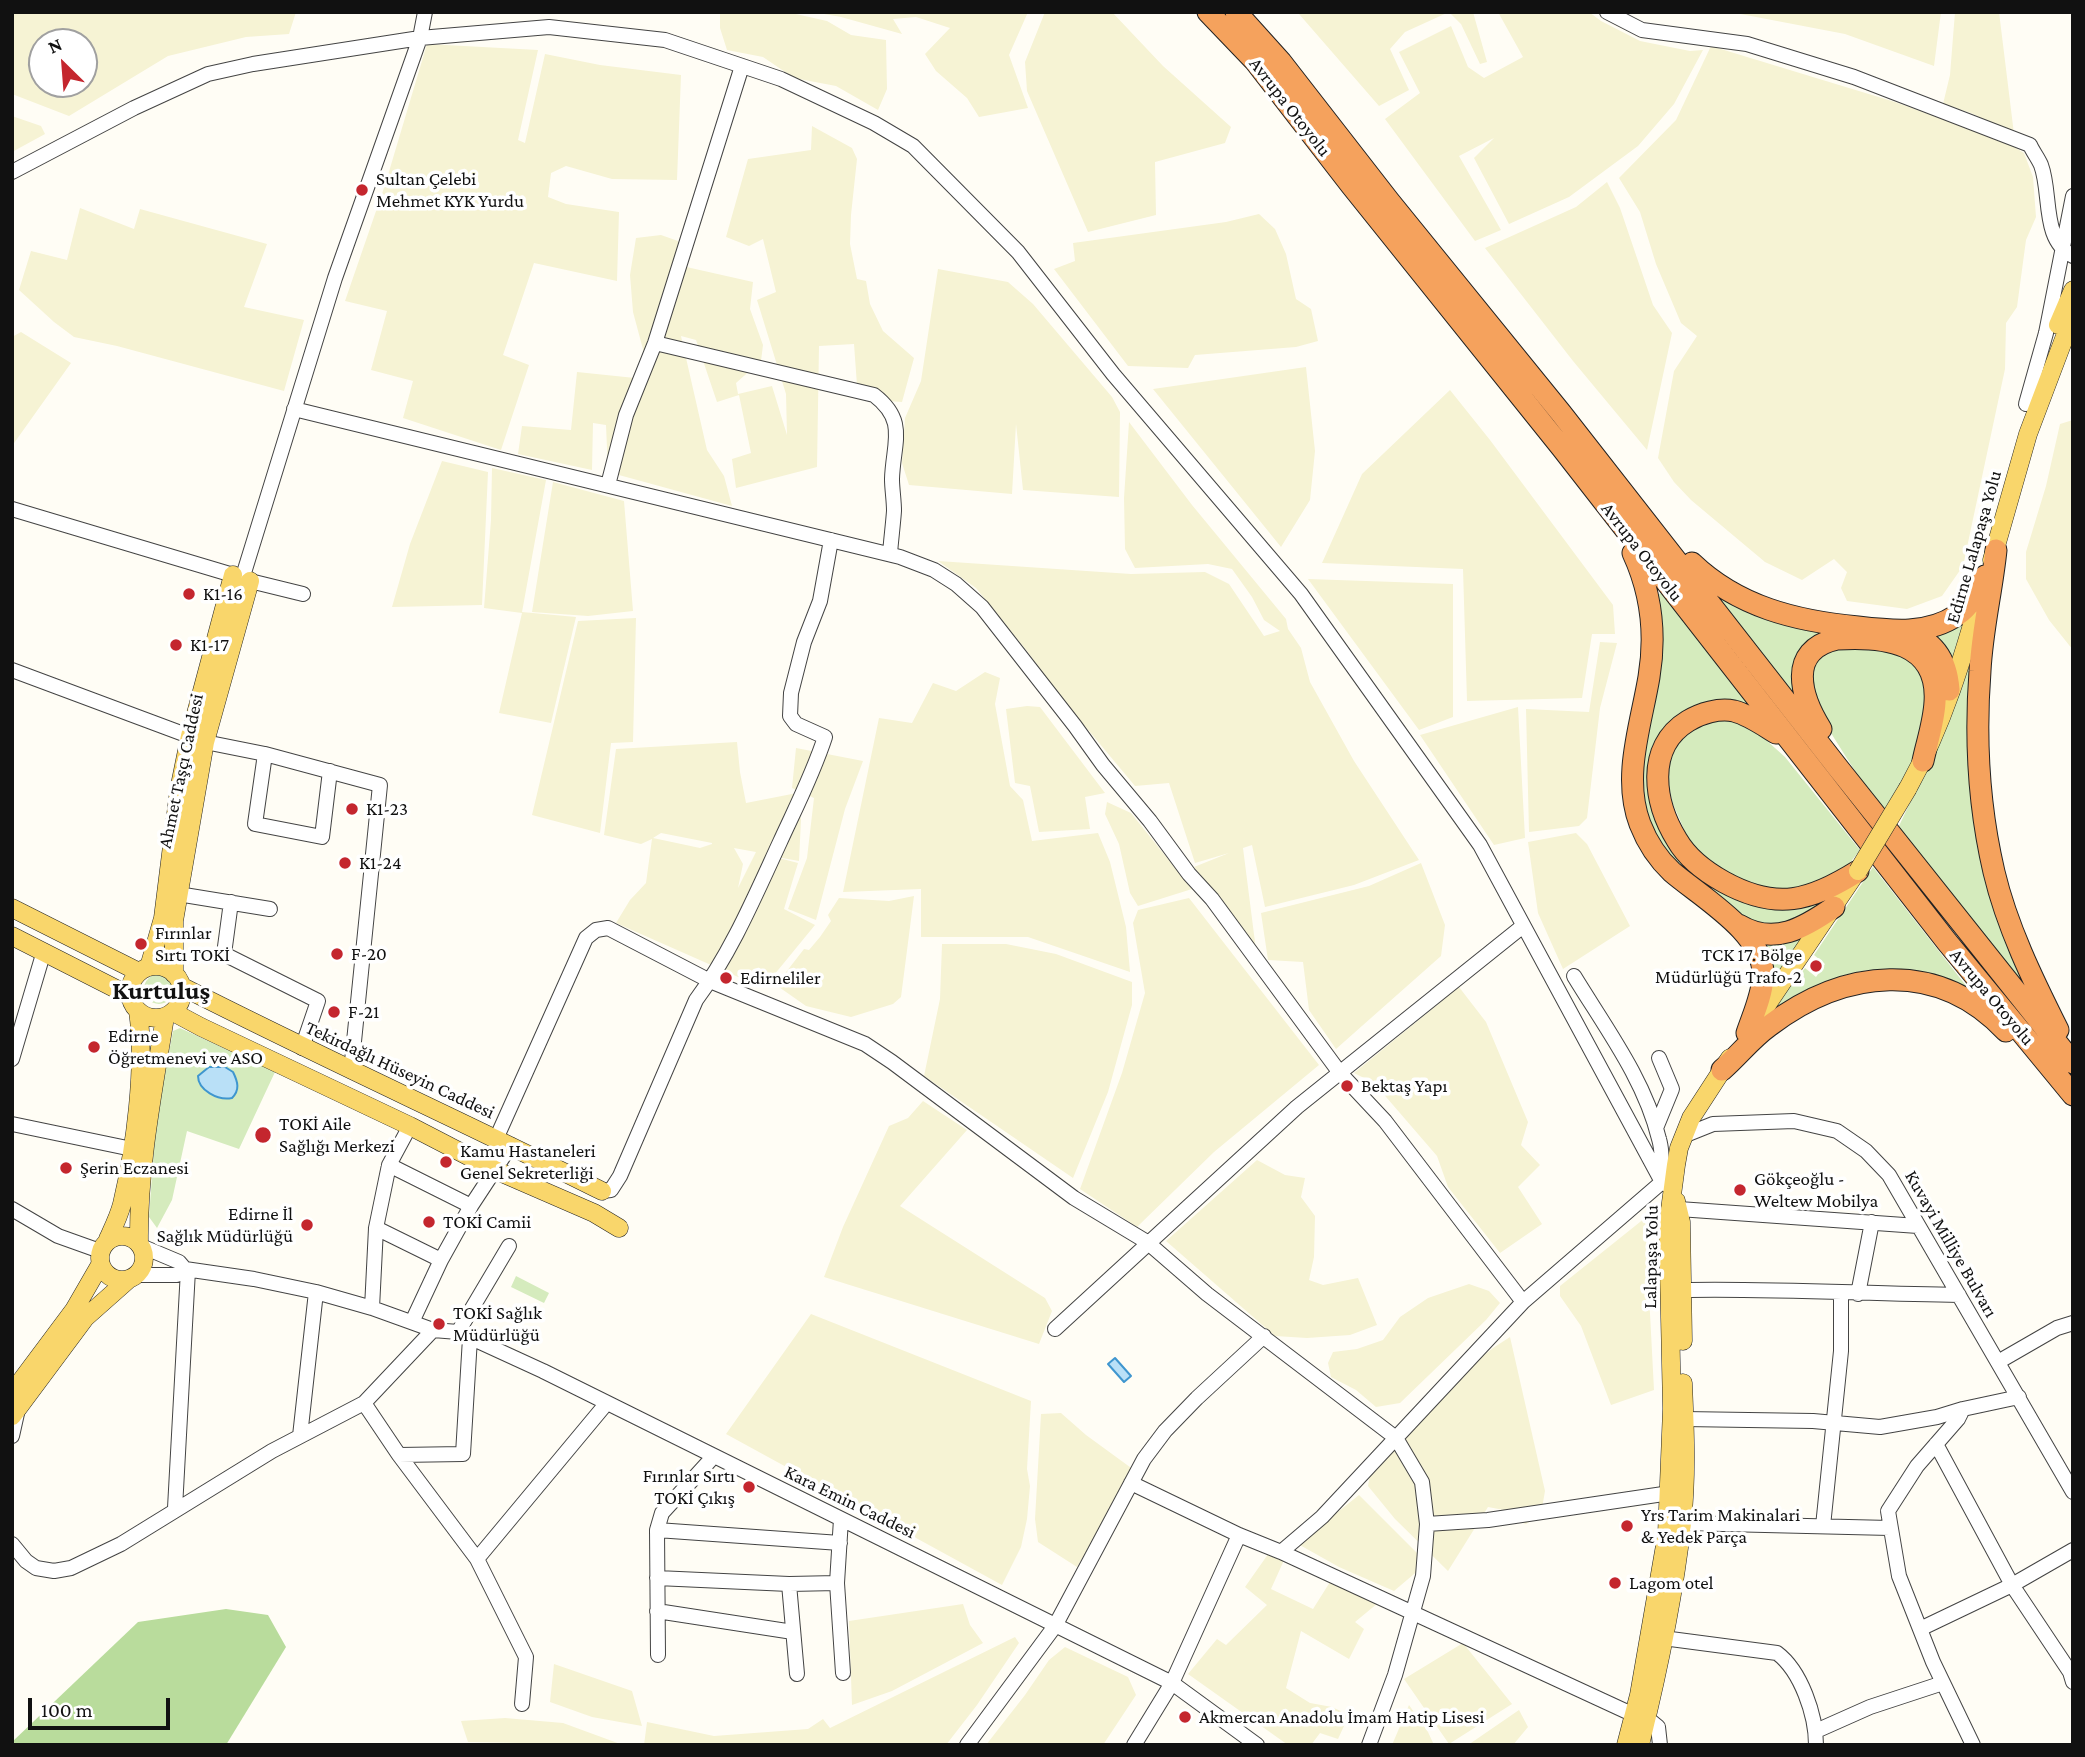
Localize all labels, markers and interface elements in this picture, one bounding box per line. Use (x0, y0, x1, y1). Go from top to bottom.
north arrow (28, 28, 98, 98)
text: N (44, 33, 65, 58)
street label: Avrupa Otoyolu (1244, 53, 1336, 161)
place label: Sultan Çelebi Mehmet KYK Yurdu (376, 168, 524, 212)
marker: Sultan Çelebi Mehmet KYK Yurdu (354, 182, 370, 198)
street label: Edirne Lalapaşa Yolu (1941, 468, 2007, 626)
street label: Avrupa Otoyolu (1596, 498, 1688, 606)
place label: K1-16 (203, 583, 243, 605)
marker: K1-16 (181, 586, 197, 602)
place label: K1-17 (190, 634, 229, 656)
marker: K1-17 (168, 637, 184, 653)
street label: Ahmet Taşçı Caddesi (153, 692, 209, 850)
place label: K1-23 (366, 798, 408, 820)
marker: K1-23 (344, 801, 360, 817)
place label: K1-24 (359, 852, 402, 874)
marker: K1-24 (337, 855, 353, 871)
place label: Fırınlar Sırtı TOKİ (155, 922, 230, 966)
marker: Fırınlar Sırtı TOKİ (133, 936, 149, 952)
place label: F-20 (351, 943, 387, 965)
place label: TCK 17. Bölge Müdürlüğü Trafo-2 (1655, 944, 1802, 988)
street label: Avrupa Otoyolu (1945, 944, 2039, 1050)
marker: F-20 (329, 946, 345, 962)
marker: TCK 17. Bölge Müdürlüğü Trafo-2 (1808, 958, 1824, 974)
place label: Edirneliler (740, 967, 821, 989)
marker: Edirneliler (718, 970, 734, 986)
district label: Kurtuluş (112, 975, 210, 1007)
place label: F-21 (348, 1001, 379, 1023)
marker: F-21 (326, 1004, 342, 1020)
street label: Tekirdağlı Hüseyin Caddesi (302, 1016, 498, 1124)
place label: Edirne Öğretmenevi ve ASO (108, 1025, 263, 1069)
marker: Edirne Öğretmenevi ve ASO (86, 1039, 102, 1055)
place label: Bektaş Yapı (1361, 1075, 1447, 1097)
marker: Bektaş Yapı (1339, 1078, 1355, 1094)
place label: TOKİ Aile Sağlığı Merkezi (279, 1113, 395, 1157)
marker: TOKİ Aile Sağlığı Merkezi (253, 1125, 273, 1145)
place label: Kamu Hastaneleri Genel Sekreterliği (460, 1140, 596, 1184)
marker: Kamu Hastaneleri Genel Sekreterliği (438, 1154, 454, 1170)
place label: Şerin Eczanesi (80, 1157, 189, 1179)
marker: Şerin Eczanesi (58, 1160, 74, 1176)
street label: Kuvayi Milliye Bulvarı (1900, 1166, 2002, 1322)
place label: Gökçeoğlu - Weltew Mobilya (1754, 1168, 1878, 1212)
marker: Gökçeoğlu - Weltew Mobilya (1732, 1182, 1748, 1198)
place label: Edirne İl Sağlık Müdürlüğü (157, 1203, 293, 1247)
street label: Lalapaşa Yolu (1639, 1205, 1663, 1309)
place label: TOKİ Camii (443, 1211, 531, 1233)
marker: TOKİ Camii (421, 1214, 437, 1230)
marker: Edirne İl Sağlık Müdürlüğü (299, 1217, 315, 1233)
place label: TOKİ Sağlık Müdürlüğü (453, 1302, 542, 1346)
marker: TOKİ Sağlık Müdürlüğü (431, 1316, 447, 1332)
street label: Kara Emin Caddesi (781, 1460, 919, 1544)
place label: Fırınlar Sırtı TOKİ Çıkış (643, 1465, 735, 1509)
marker: Fırınlar Sırtı TOKİ Çıkış (741, 1479, 757, 1495)
place label: Yrs Tarim Makinalari & Yedek Parça (1641, 1504, 1800, 1548)
marker: Yrs Tarim Makinalari & Yedek Parça (1619, 1518, 1635, 1534)
place label: Lagom otel (1629, 1572, 1714, 1594)
marker: Lagom otel (1607, 1575, 1623, 1591)
scale bar (32, 1684, 173, 1728)
text: 100 m (41, 1698, 93, 1722)
place label: Akmercan Anadolu İmam Hatip Lisesi (1199, 1706, 1485, 1728)
marker: Akmercan Anadolu İmam Hatip Lisesi (1177, 1709, 1193, 1725)

